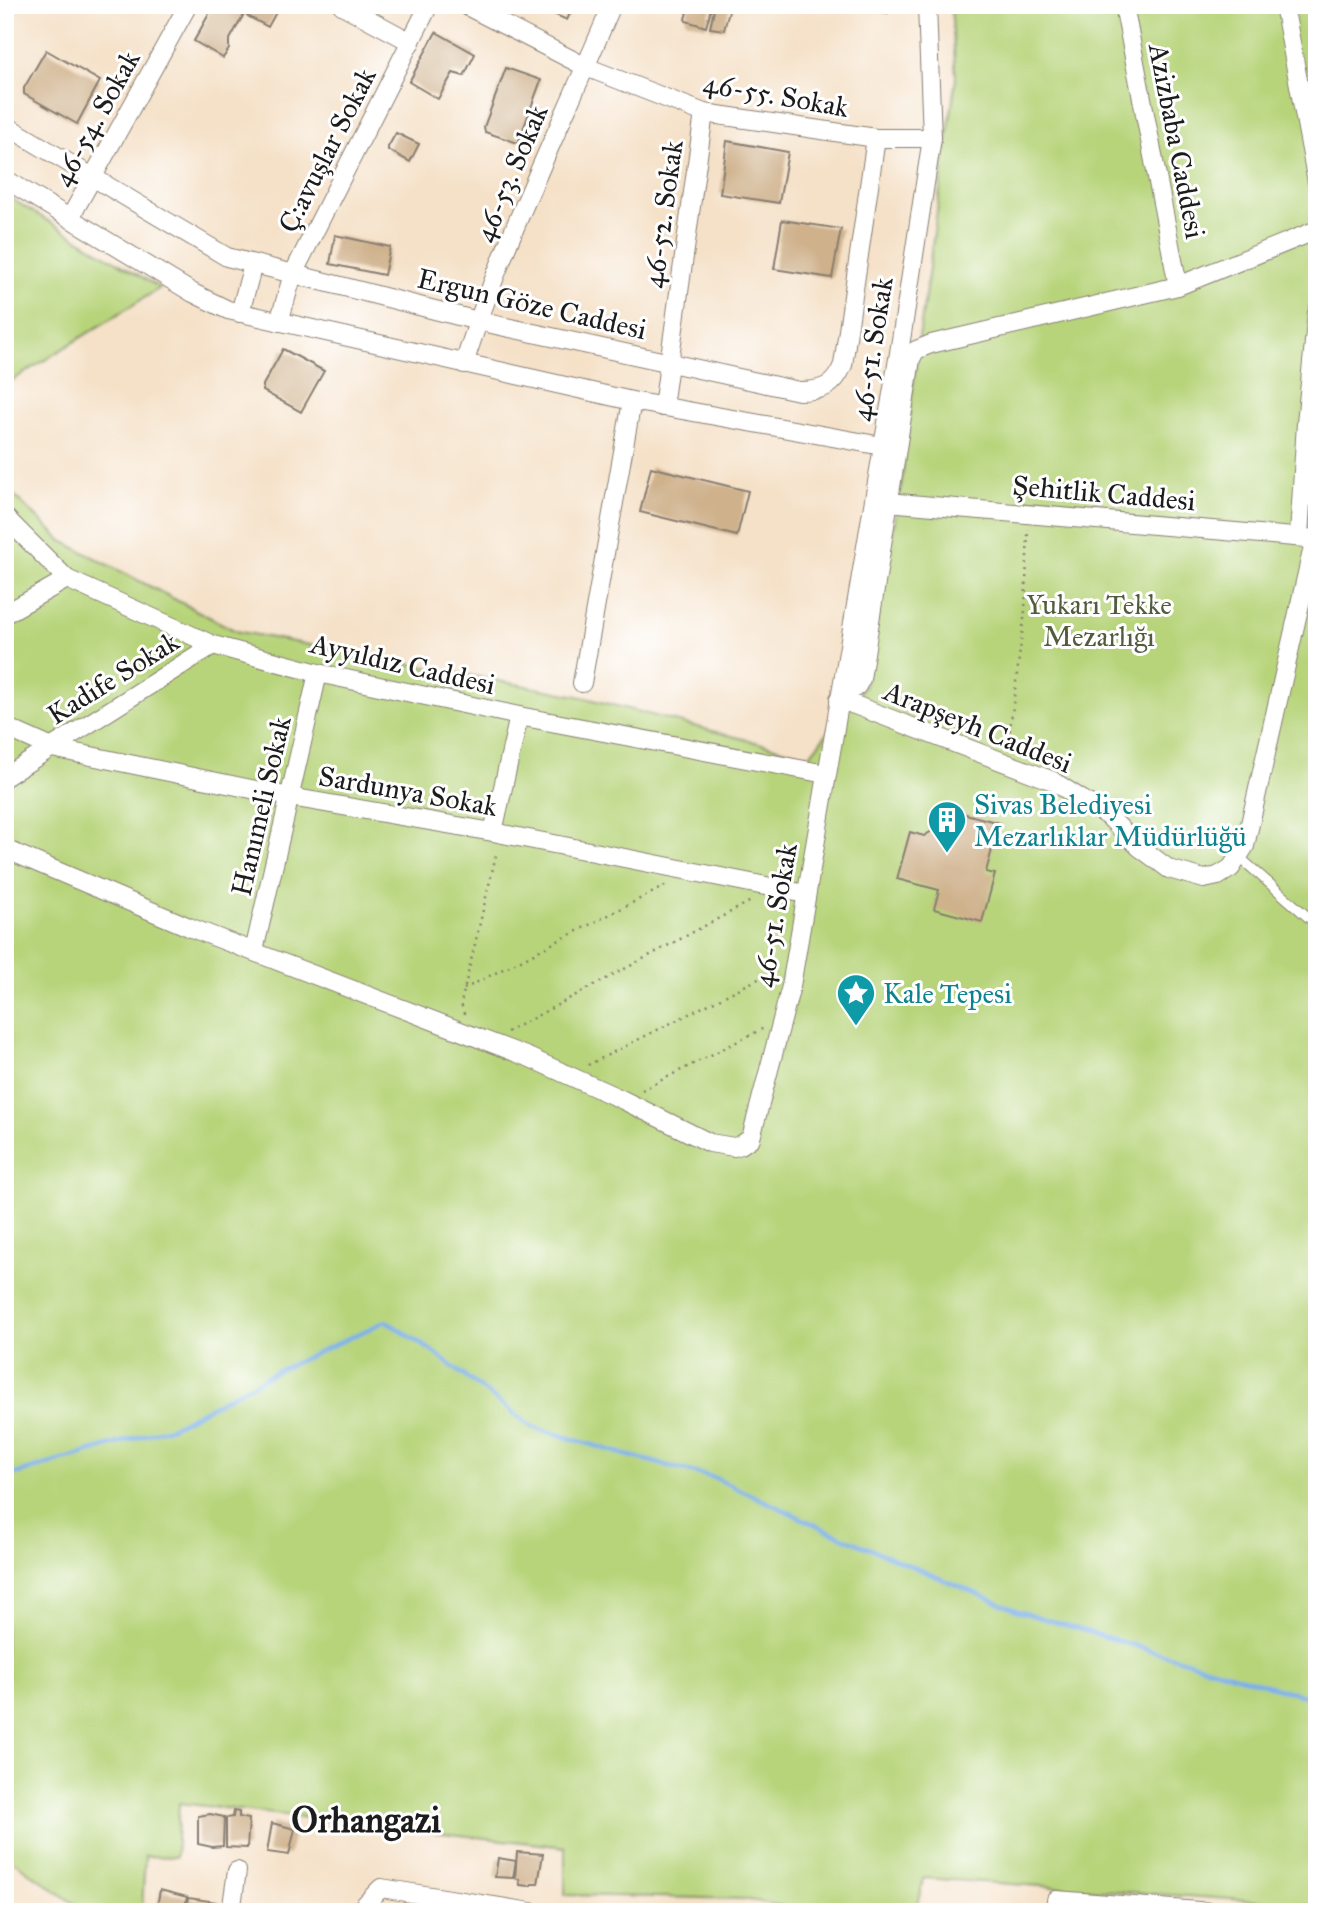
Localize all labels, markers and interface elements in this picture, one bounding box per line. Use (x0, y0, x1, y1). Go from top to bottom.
street label: Azizbaba Caddesi (1141, 40, 1213, 242)
street label: 46-54. Sokak (44, 44, 148, 192)
street label: Ç:avuşlar Sokak (270, 62, 384, 238)
street label: 46-55. Sokak (701, 65, 851, 125)
street label: 46-53. Sokak (466, 99, 556, 247)
street label: 46-52. Sokak (635, 138, 691, 290)
street label: Ergun Göze Caddesi (414, 261, 650, 347)
street label: 46-51. Sokak (843, 274, 901, 424)
street label: Şehitlik Caddesi (1011, 468, 1197, 518)
park label: Yukarı Tekke Mezarlığı (1026, 587, 1172, 654)
street label: Kadife Sokak (41, 624, 185, 732)
street label: Ayyıldız Caddesi (306, 626, 499, 702)
street label: Arapşeyh Caddesi (878, 673, 1078, 781)
street label: Hanımeli Sokak (223, 713, 299, 899)
street label: Sardunya Sokak (316, 758, 500, 824)
place label: Sivas Belediyesi Mezarlıklar Müdürlüğü (974, 787, 1247, 854)
building icon: Sivas Belediyesi Mezarlıklar Müdürlüğü (926, 799, 968, 854)
street label: 46-51. Sokak (745, 840, 805, 990)
place icon: Kale Tepesi (835, 972, 877, 1027)
place label: Kale Tepesi (883, 976, 1012, 1011)
district label: Orhangazi (291, 1799, 441, 1842)

